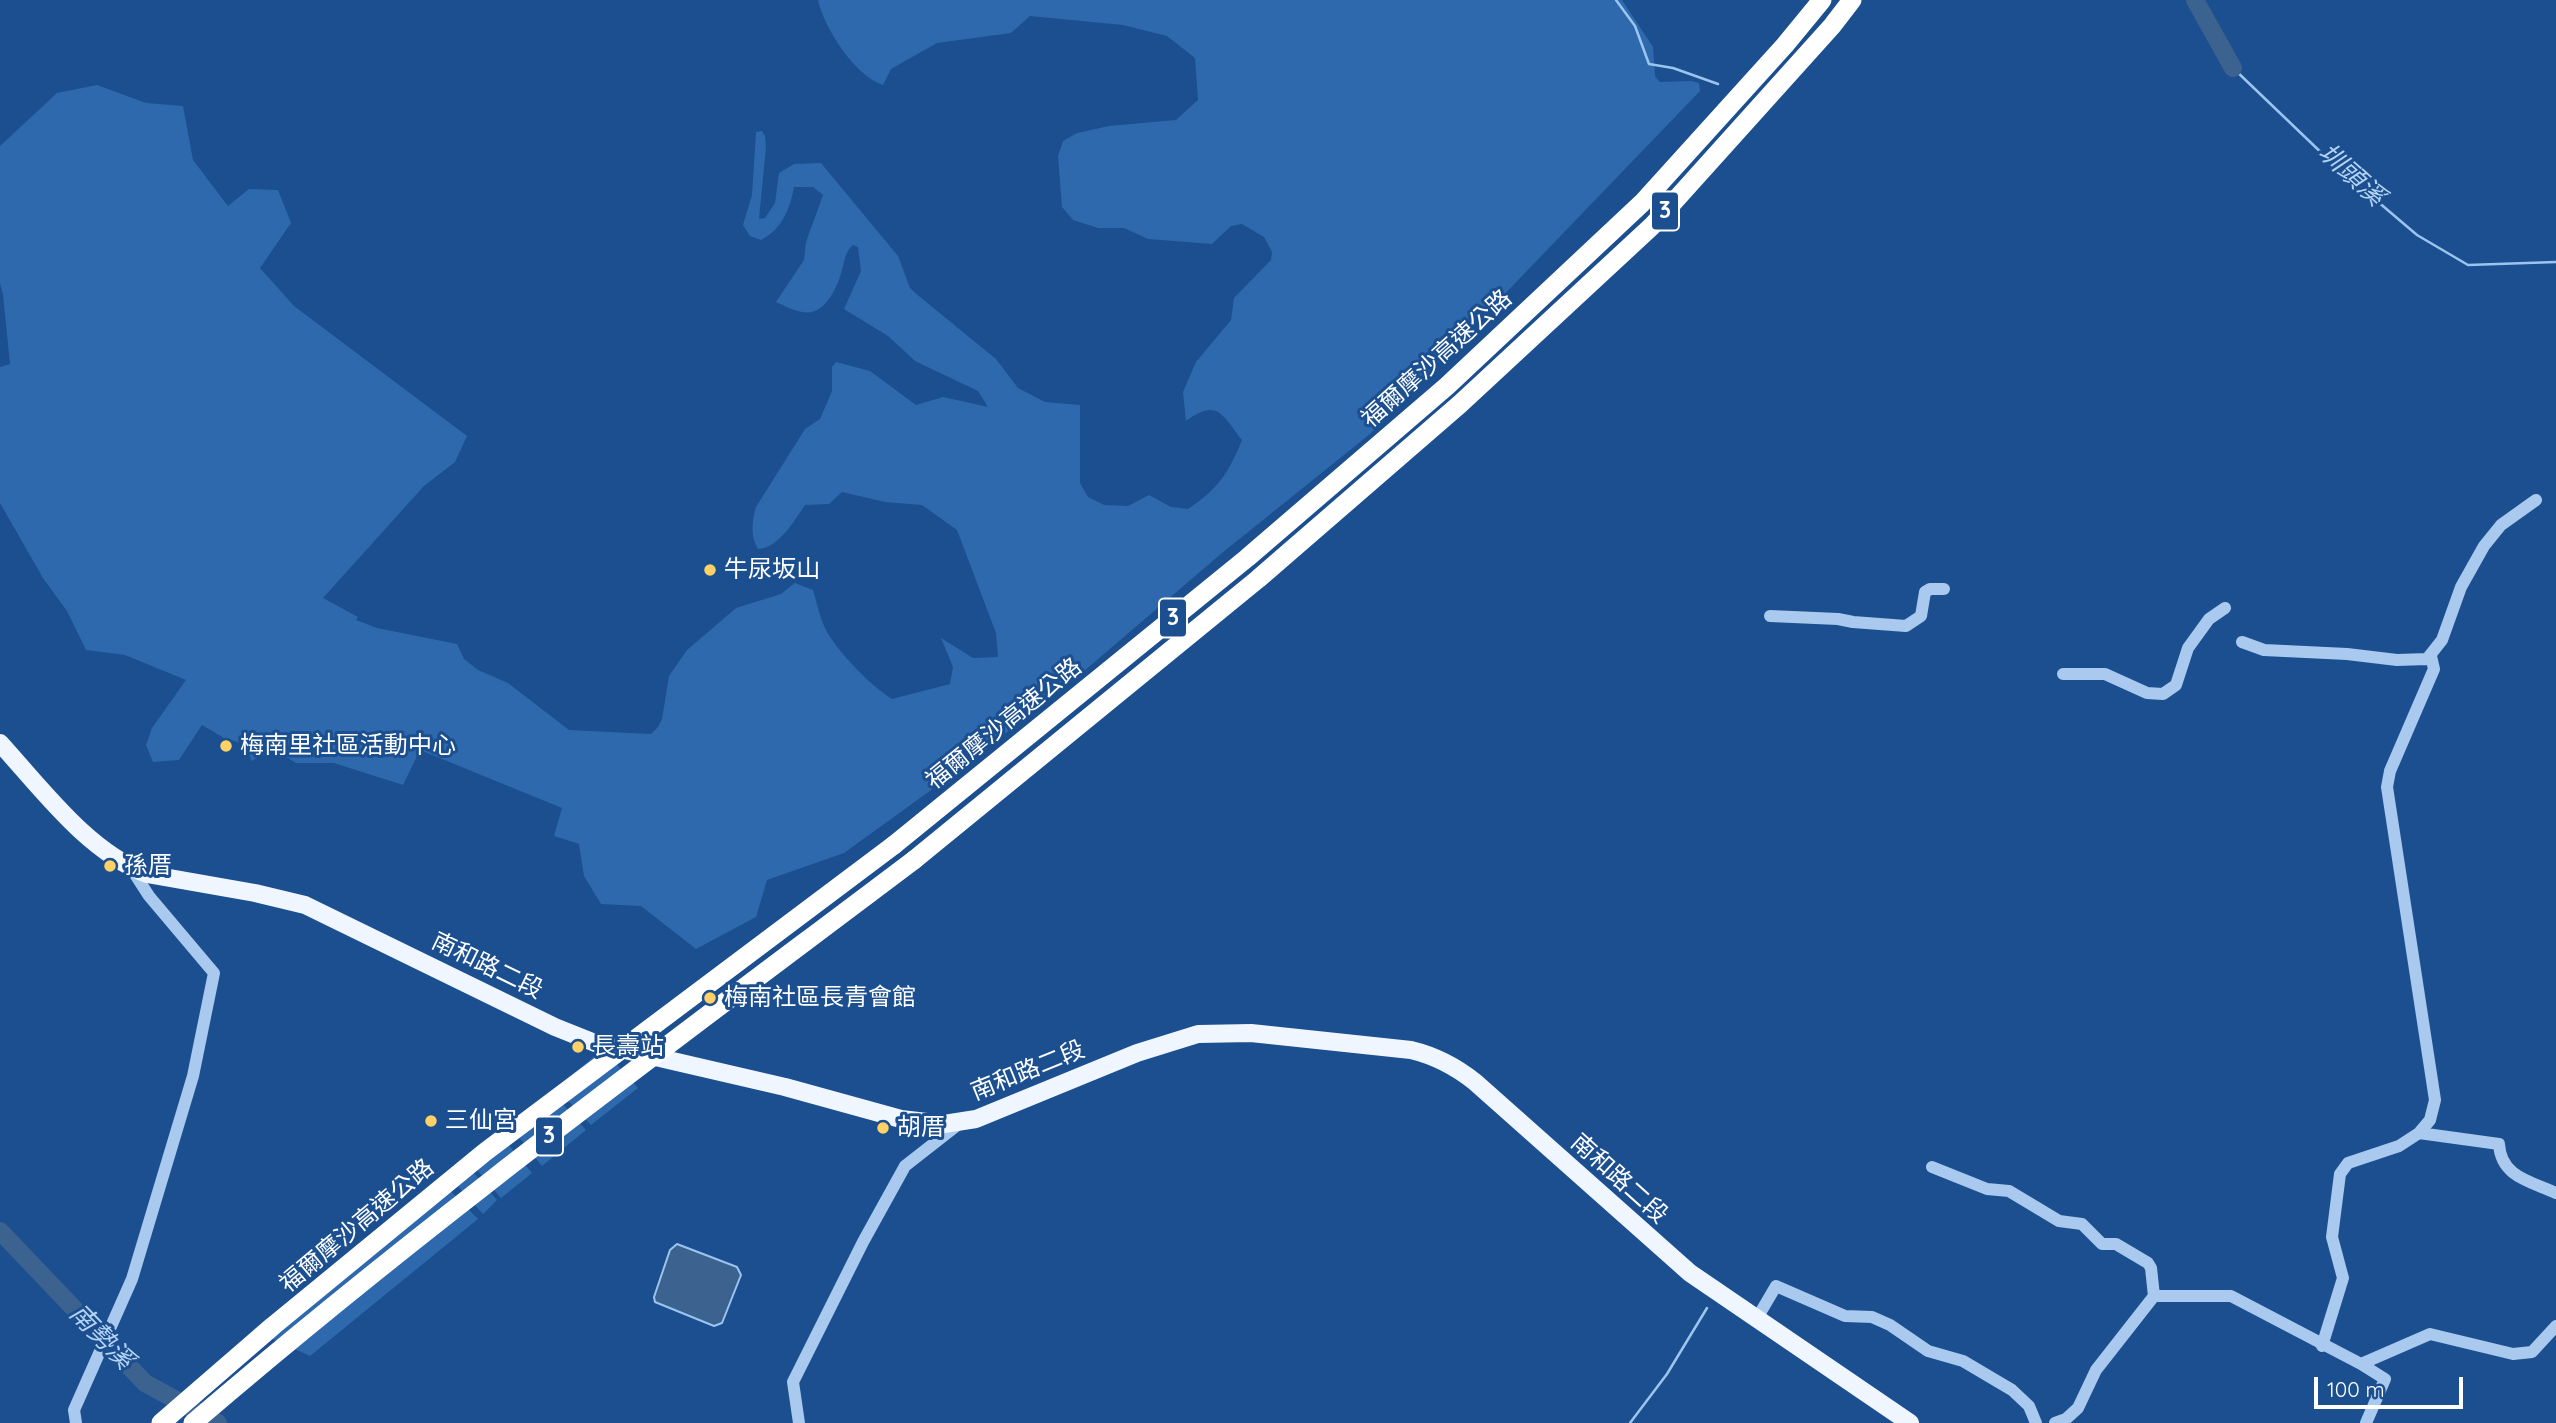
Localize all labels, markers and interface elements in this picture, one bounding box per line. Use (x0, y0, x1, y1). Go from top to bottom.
water label: 圳頭溪 (2312, 137, 2390, 213)
road number: 3 (1651, 192, 1679, 230)
street label: 福爾摩沙高速公路 (1356, 284, 1518, 434)
place label: 牛尿坂山 (724, 556, 820, 584)
marker: 牛尿坂山 (702, 562, 718, 578)
road number: 3 (1159, 598, 1187, 638)
street label: 福爾摩沙高速公路 (920, 652, 1088, 796)
place label: 梅南里社區活動中心 (240, 732, 456, 760)
marker: 梅南里社區活動中心 (218, 738, 234, 754)
place label: 孫厝 (124, 852, 172, 880)
marker: 孫厝 (102, 858, 118, 874)
street label: 南和路二段 (427, 927, 547, 1005)
place label: 梅南社區長青會館 (724, 984, 916, 1012)
marker: 梅南社區長青會館 (702, 990, 718, 1006)
place label: 長壽站 (592, 1033, 664, 1061)
street label: 南和路二段 (967, 1035, 1089, 1107)
marker: 長壽站 (570, 1039, 586, 1055)
place label: 三仙宮 (445, 1107, 517, 1135)
marker: 三仙宮 (423, 1113, 439, 1129)
place label: 胡厝 (897, 1114, 945, 1142)
road number: 3 (535, 1116, 563, 1156)
marker: 胡厝 (875, 1120, 891, 1136)
street label: 南和路二段 (1565, 1128, 1673, 1230)
street label: 福爾摩沙高速公路 (274, 1153, 440, 1299)
water label: 南勢溪 (63, 1298, 139, 1376)
scale bar (2318, 1364, 2467, 1408)
text: 100 m (2327, 1376, 2385, 1402)

